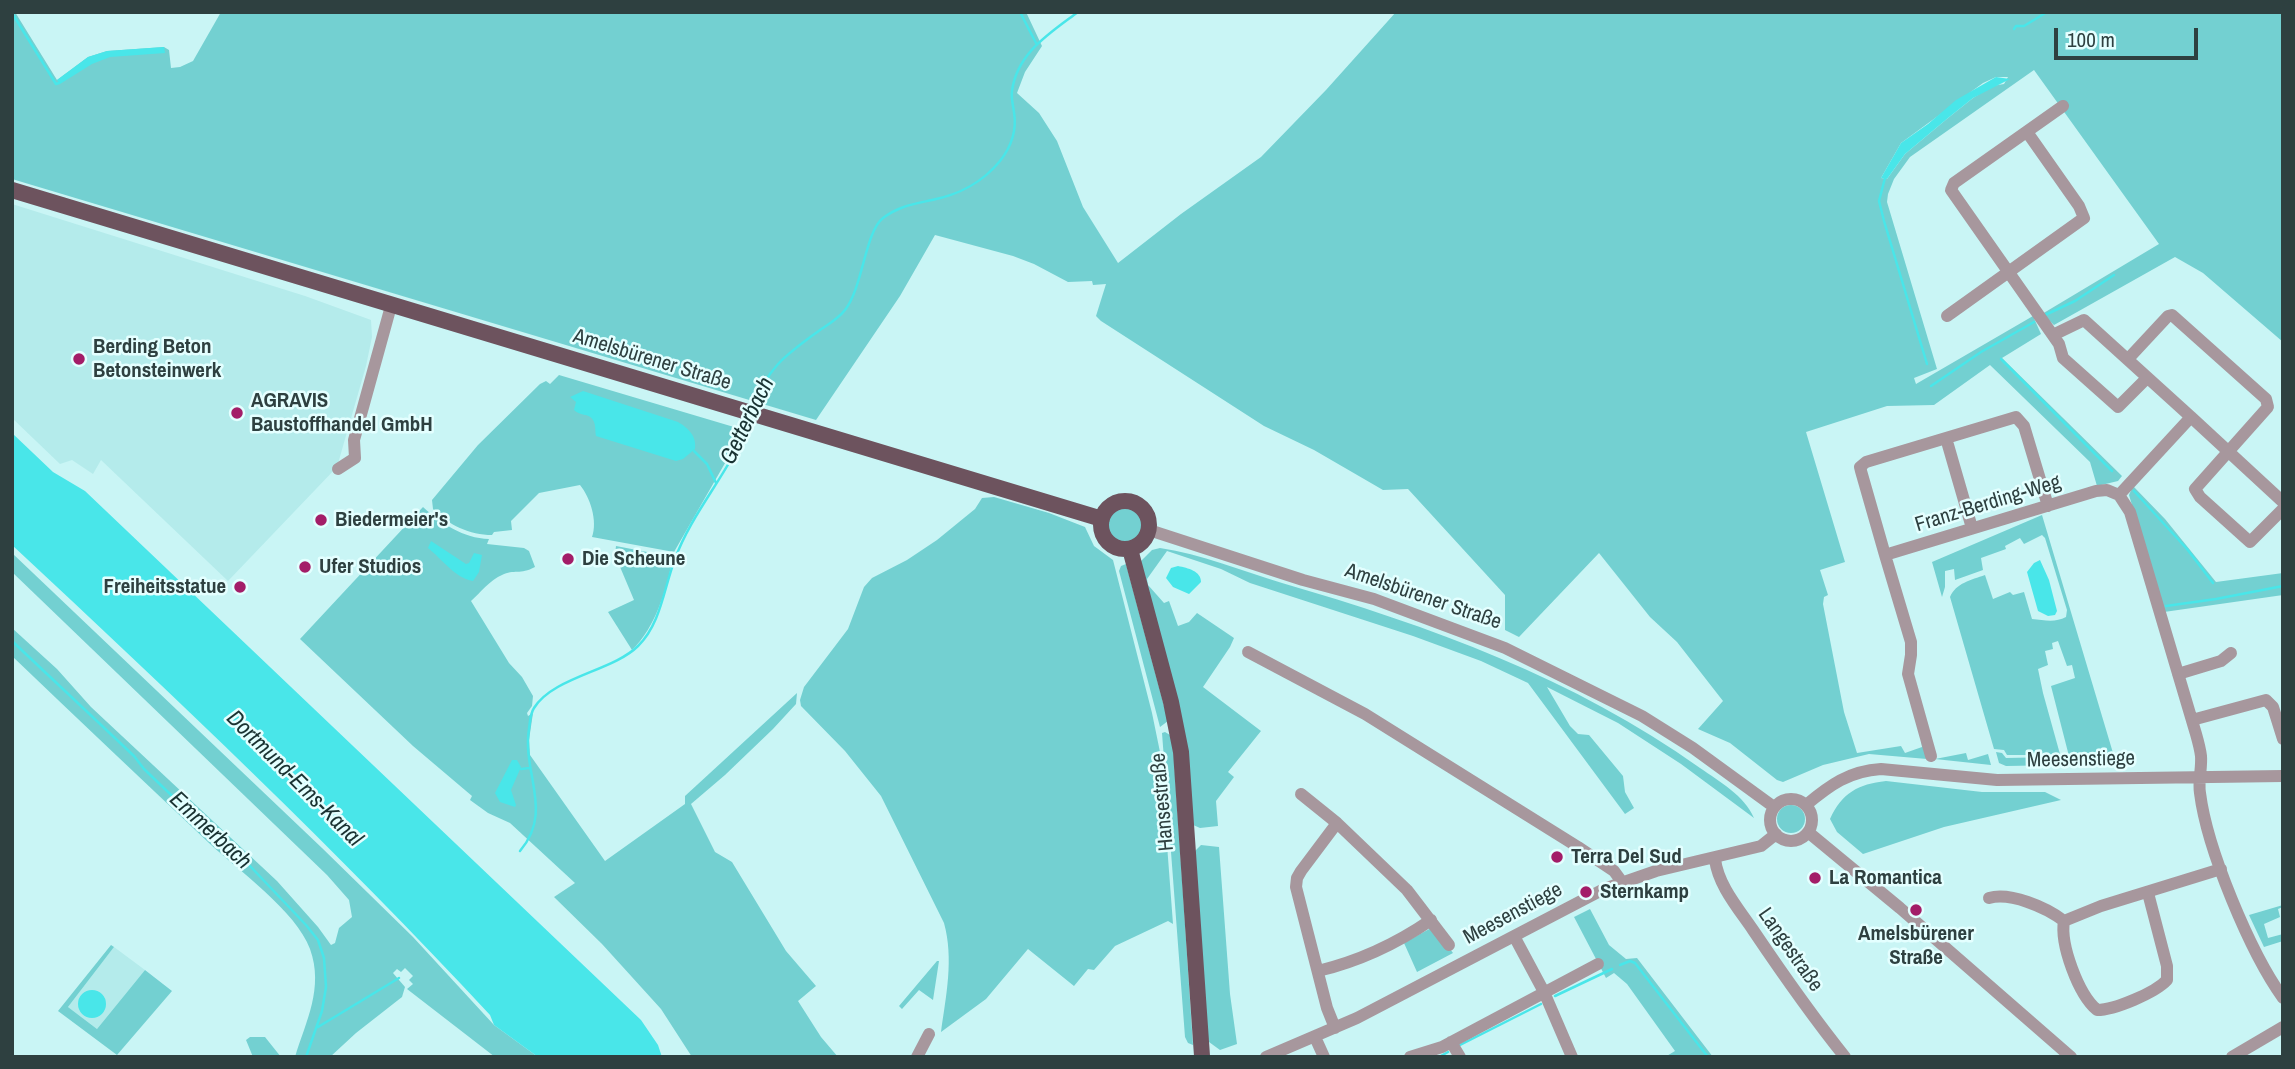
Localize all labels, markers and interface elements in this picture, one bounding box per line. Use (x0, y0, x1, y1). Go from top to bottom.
scale bar (2057, 14, 2200, 58)
text: 100 m (2067, 25, 2115, 54)
street label: Amelsbürener Straße (570, 324, 734, 396)
place label: Berding Beton Betonsteinwerk (93, 334, 221, 384)
marker: Berding Beton Betonsteinwerk (71, 351, 87, 367)
water label: Getterbach (715, 373, 781, 469)
place label: AGRAVIS Baustoffhandel GmbH (251, 388, 433, 438)
marker: AGRAVIS Baustoffhandel GmbH (229, 405, 245, 421)
street label: Franz-Berding-Weg (1912, 470, 2064, 538)
place label: Biedermeier's (335, 507, 448, 533)
marker: Biedermeier's (313, 512, 329, 528)
place label: Die Scheune (582, 546, 685, 572)
marker: Die Scheune (560, 551, 576, 567)
place label: Ufer Studios (319, 554, 421, 580)
street label: Amelsbürener Straße (1342, 558, 1504, 636)
marker: Ufer Studios (297, 559, 313, 575)
place label: Freiheitsstatue (104, 574, 226, 600)
marker: Freiheitsstatue (232, 579, 248, 595)
water label: Dortmund-Ems-Kanal (220, 705, 368, 853)
street label: Meesenstiege (2027, 746, 2135, 774)
street label: Hansestraße (1146, 752, 1180, 852)
water label: Emmerbach (163, 786, 257, 876)
place label: Terra Del Sud (1571, 844, 1682, 870)
marker: Terra Del Sud (1549, 849, 1565, 865)
place label: La Romantica (1829, 865, 1942, 891)
marker: La Romantica (1807, 870, 1823, 886)
street label: Meesenstiege (1459, 877, 1567, 951)
place label: Sternkamp (1600, 879, 1689, 905)
marker: Sternkamp (1578, 884, 1594, 900)
marker: Amelsbürener Straße (1908, 902, 1924, 918)
street label: Langestraße (1752, 903, 1828, 997)
place label: Amelsbürener Straße (1858, 921, 1974, 971)

